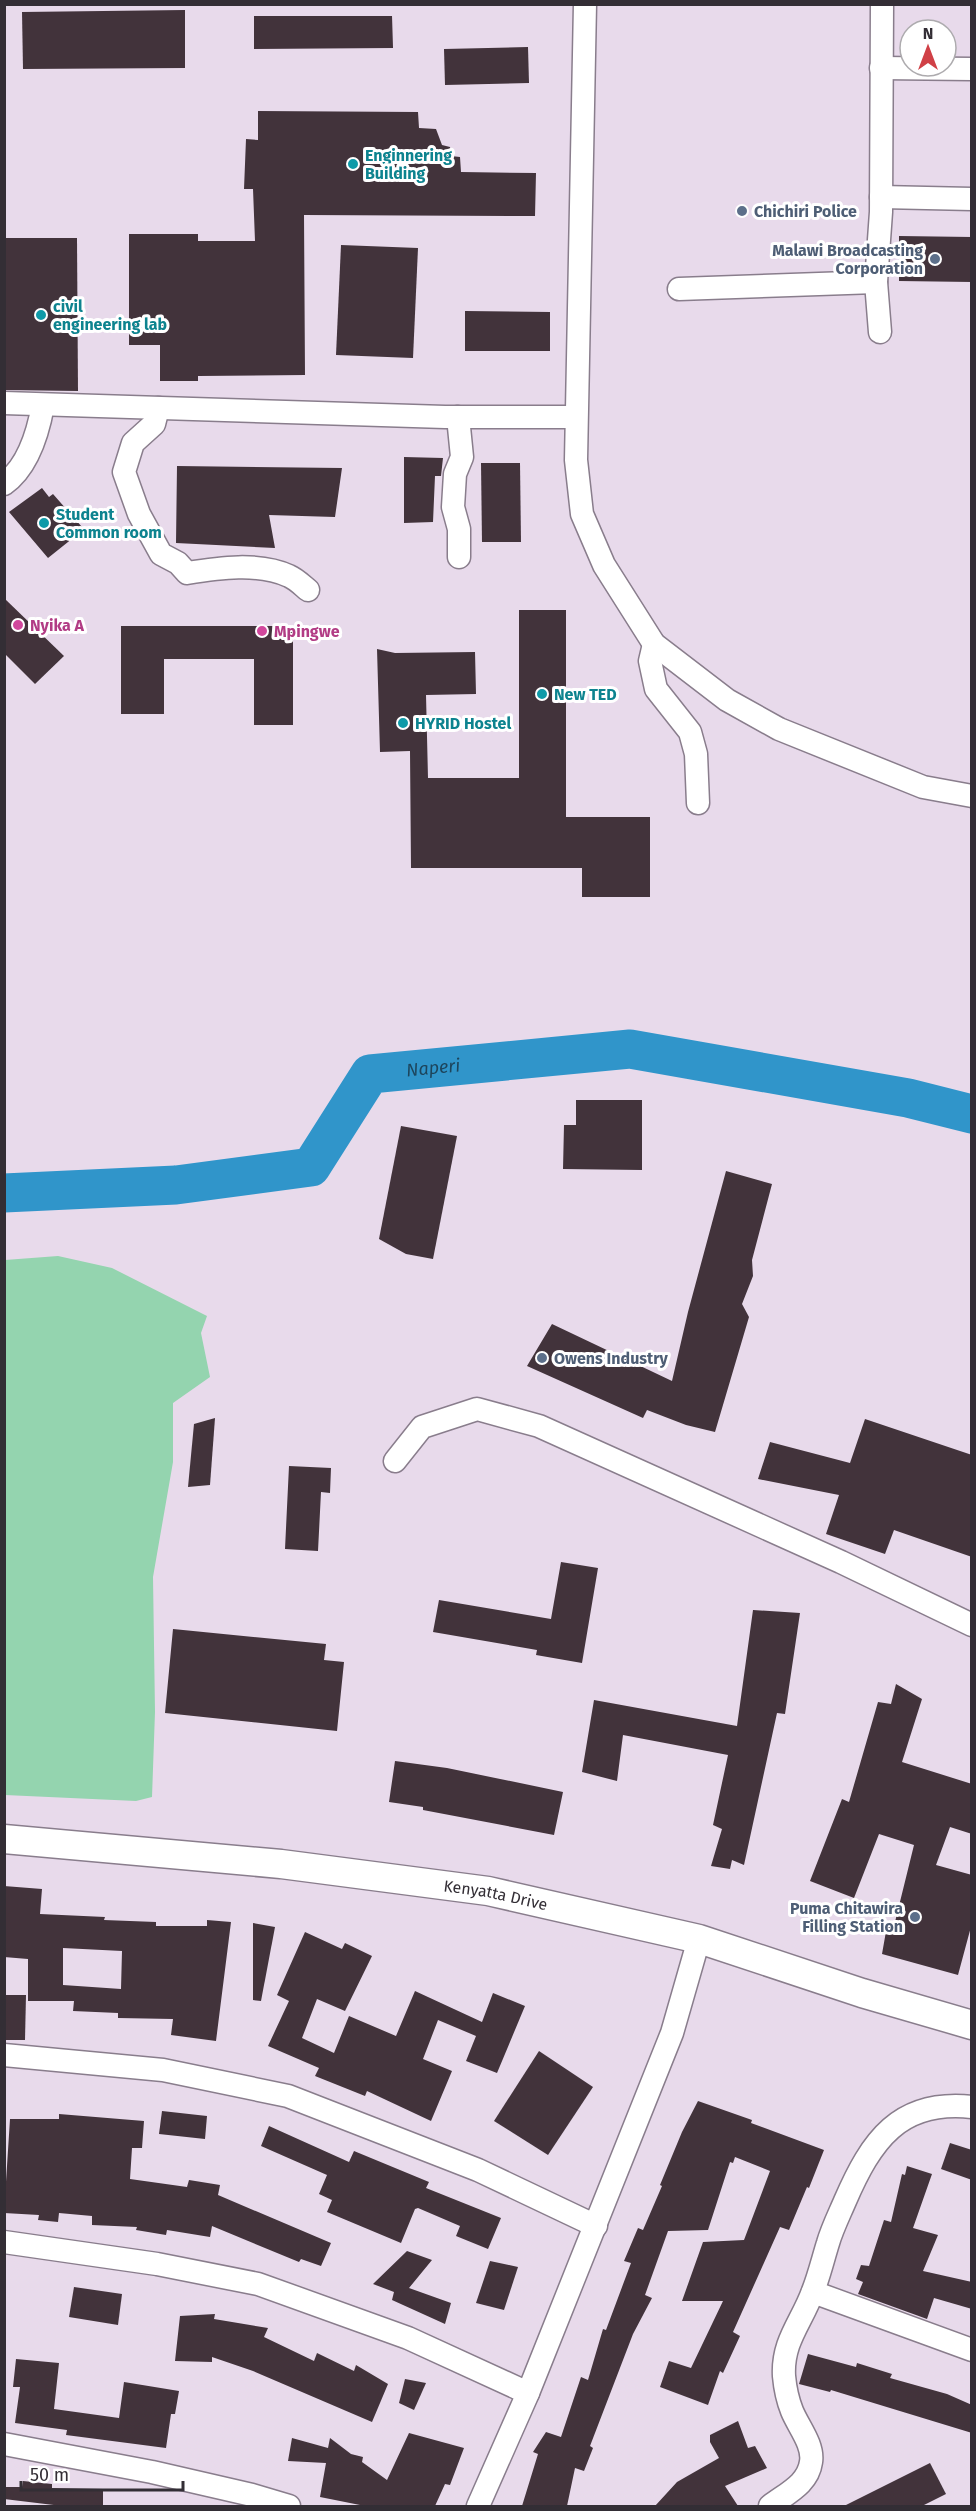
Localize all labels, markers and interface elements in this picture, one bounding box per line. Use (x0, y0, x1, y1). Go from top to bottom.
north arrow (898, 18, 958, 78)
text: N (923, 24, 933, 43)
place label: Enginnering Building (365, 146, 452, 183)
marker: Enginnering Building (346, 157, 360, 171)
place label: Chichiri Police (754, 202, 857, 221)
marker: Chichiri Police (735, 204, 749, 218)
place label: Malawi Broadcasting Corporation (772, 241, 923, 278)
marker: Malawi Broadcasting Corporation (928, 252, 942, 266)
place label: civil engineering lab (53, 297, 167, 334)
marker: civil engineering lab (34, 308, 48, 322)
place label: Student Common room (56, 505, 162, 542)
marker: Student Common room (37, 516, 51, 530)
place label: Nyika A (30, 616, 85, 635)
marker: Nyika A (11, 618, 25, 632)
place label: Mpingwe (274, 622, 340, 641)
marker: Mpingwe (255, 624, 269, 638)
place label: New TED (554, 685, 617, 704)
marker: New TED (535, 687, 549, 701)
place label: HYRID Hostel (415, 714, 511, 733)
marker: HYRID Hostel (396, 716, 410, 730)
water label: Naperi (405, 1054, 461, 1081)
place label: Owens Industry (554, 1349, 669, 1368)
marker: Owens Industry (535, 1351, 549, 1365)
street label: Kenyatta Drive (443, 1876, 549, 1914)
place label: Puma Chitawira Filling Station (790, 1899, 903, 1936)
marker: Puma Chitawira Filling Station (908, 1910, 922, 1924)
scale bar (21, 2454, 183, 2492)
text: 50 m (30, 2464, 69, 2486)

